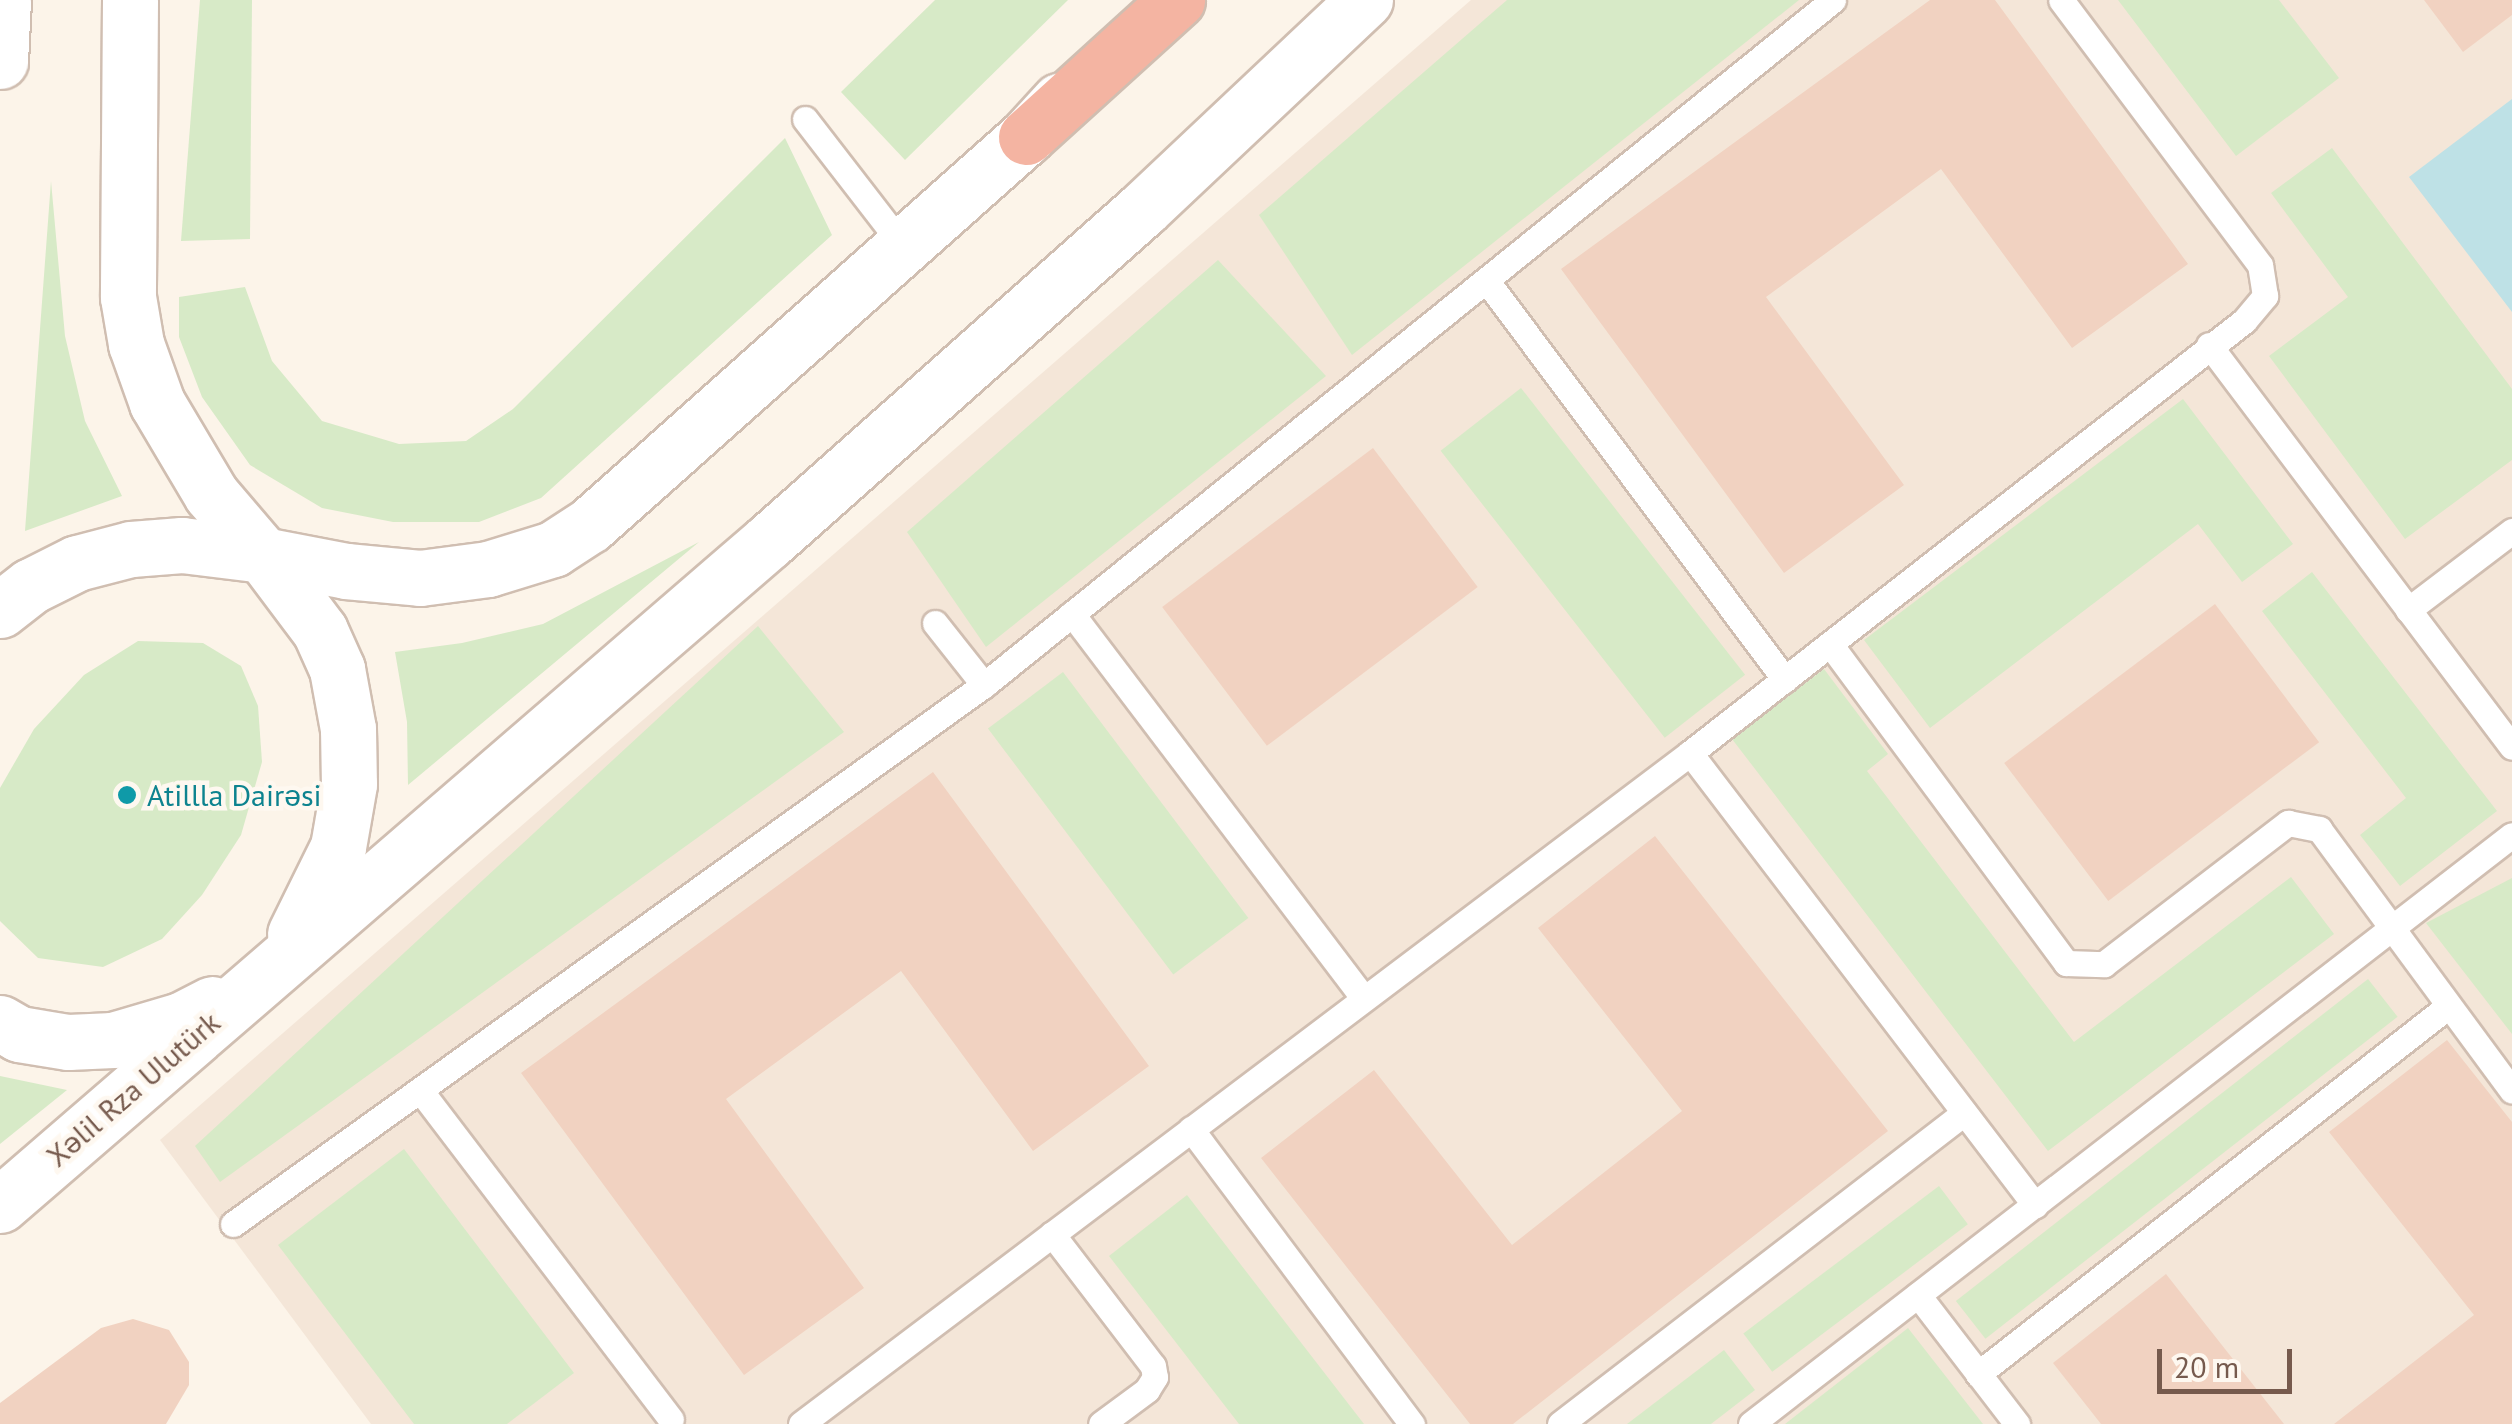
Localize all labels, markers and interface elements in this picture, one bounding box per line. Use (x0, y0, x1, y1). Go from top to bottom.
place label: Atillla Dairəsi (147, 777, 322, 813)
marker: Atillla Dairəsi (116, 784, 138, 806)
street label: Xəlil Rza Ulutürk (39, 1004, 227, 1174)
scale bar (2162, 1329, 2297, 1391)
text: 20 m (2174, 1347, 2239, 1386)

